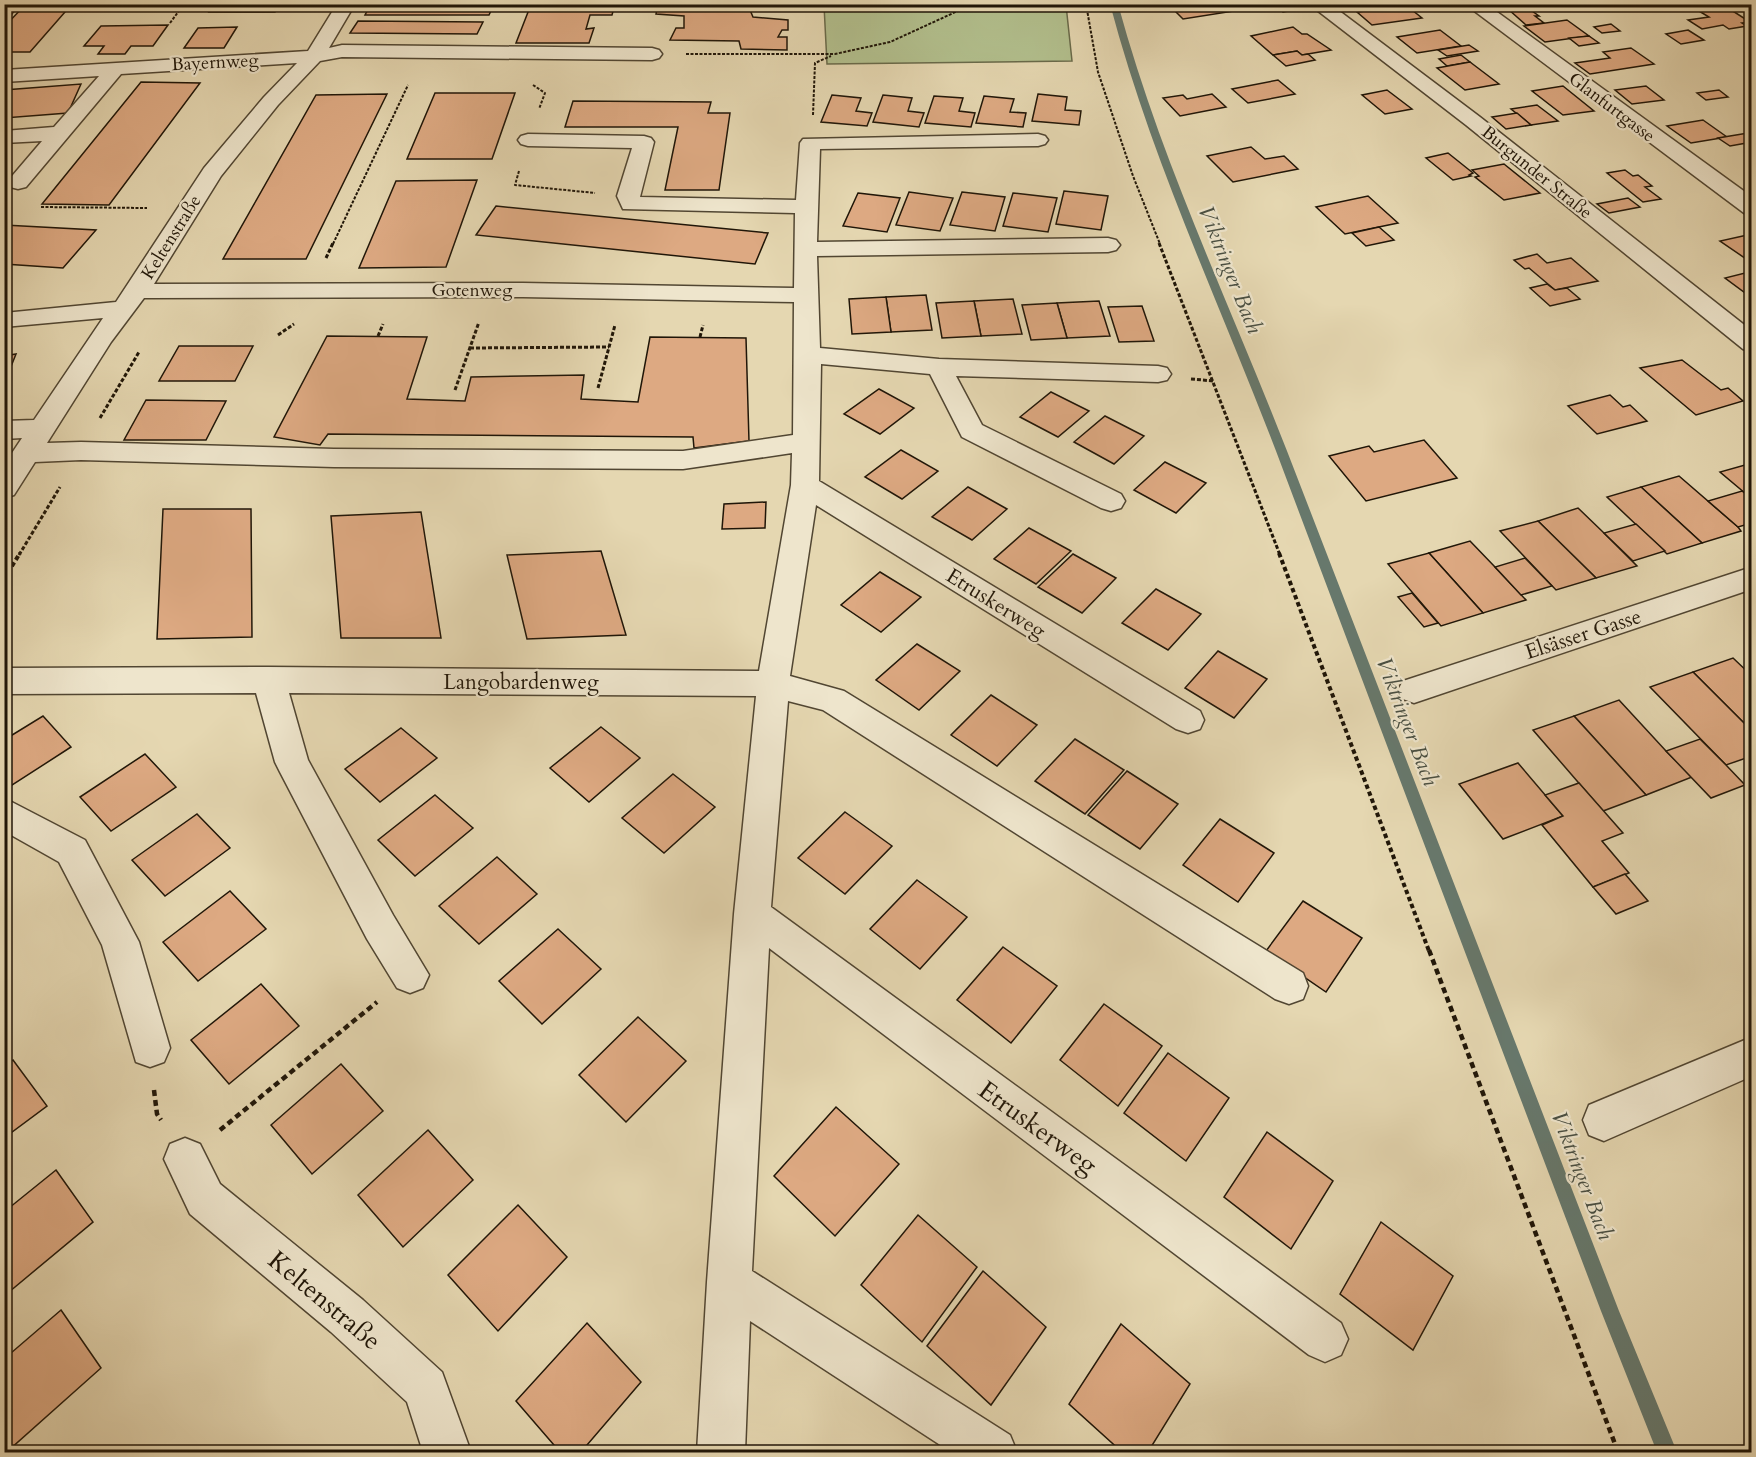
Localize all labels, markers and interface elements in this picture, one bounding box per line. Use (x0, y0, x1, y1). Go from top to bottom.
street label: Bayernweg (171, 48, 260, 77)
street label: Glanfurtgasse (1563, 67, 1660, 148)
street label: Burgunder Straße (1476, 120, 1597, 225)
street label: Keltenstraße (136, 190, 207, 284)
water label: Viktringer Bach (1191, 201, 1270, 339)
street label: Gotenweg (432, 278, 513, 303)
street label: Etruskerweg (940, 561, 1051, 646)
street label: Elsässer Gasse (1521, 602, 1645, 667)
water label: Viktringer Bach (1369, 652, 1446, 791)
street label: Langobardenweg (443, 668, 599, 697)
street label: Etruskerweg (971, 1072, 1105, 1183)
water label: Viktringer Bach (1544, 1106, 1621, 1245)
street label: Keltenstraße (261, 1243, 389, 1358)

